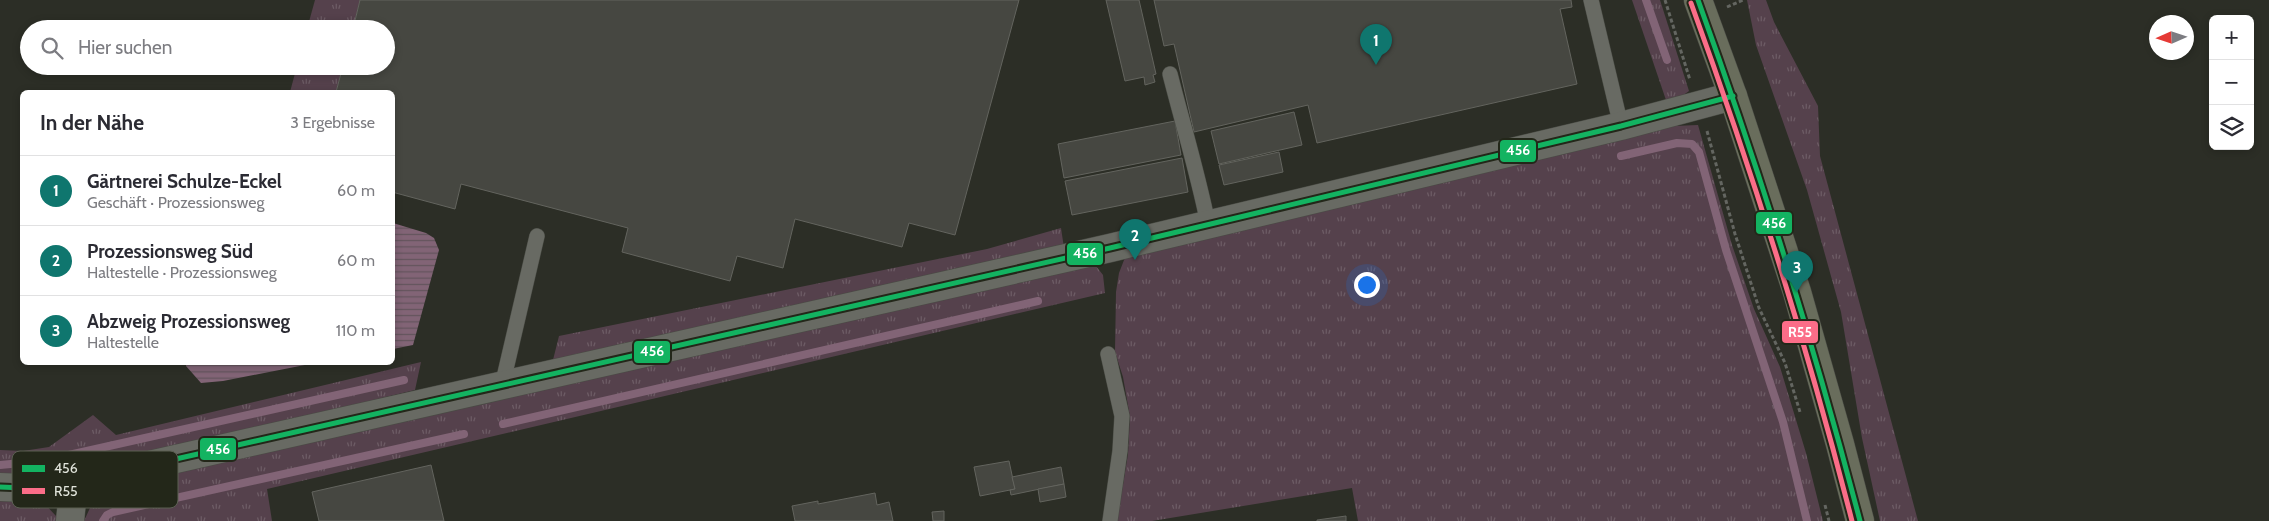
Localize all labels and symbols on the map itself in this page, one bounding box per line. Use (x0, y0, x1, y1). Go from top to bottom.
north arrow (2149, 15, 2194, 60)
pin: 1 (1360, 24, 1392, 65)
line badge: 456 (1499, 139, 1537, 163)
text: 456 (1506, 141, 1530, 159)
line badge: 456 (1755, 211, 1793, 235)
text: 456 (1762, 214, 1786, 232)
pin: 2 (1119, 219, 1151, 260)
line badge: 456 (1066, 242, 1104, 266)
text: 456 (1073, 244, 1097, 262)
pin: 3 (1781, 251, 1813, 292)
your location (1354, 272, 1380, 298)
line badge: R55 (1781, 320, 1819, 344)
text: R55 (1788, 323, 1812, 341)
line badge: 456 (633, 340, 671, 364)
text: 456 (640, 342, 664, 360)
line badge: 456 (199, 437, 237, 461)
text: 456 (206, 440, 230, 458)
legend (12, 451, 178, 508)
text: 456 (54, 459, 78, 477)
text: R55 (54, 482, 78, 500)

